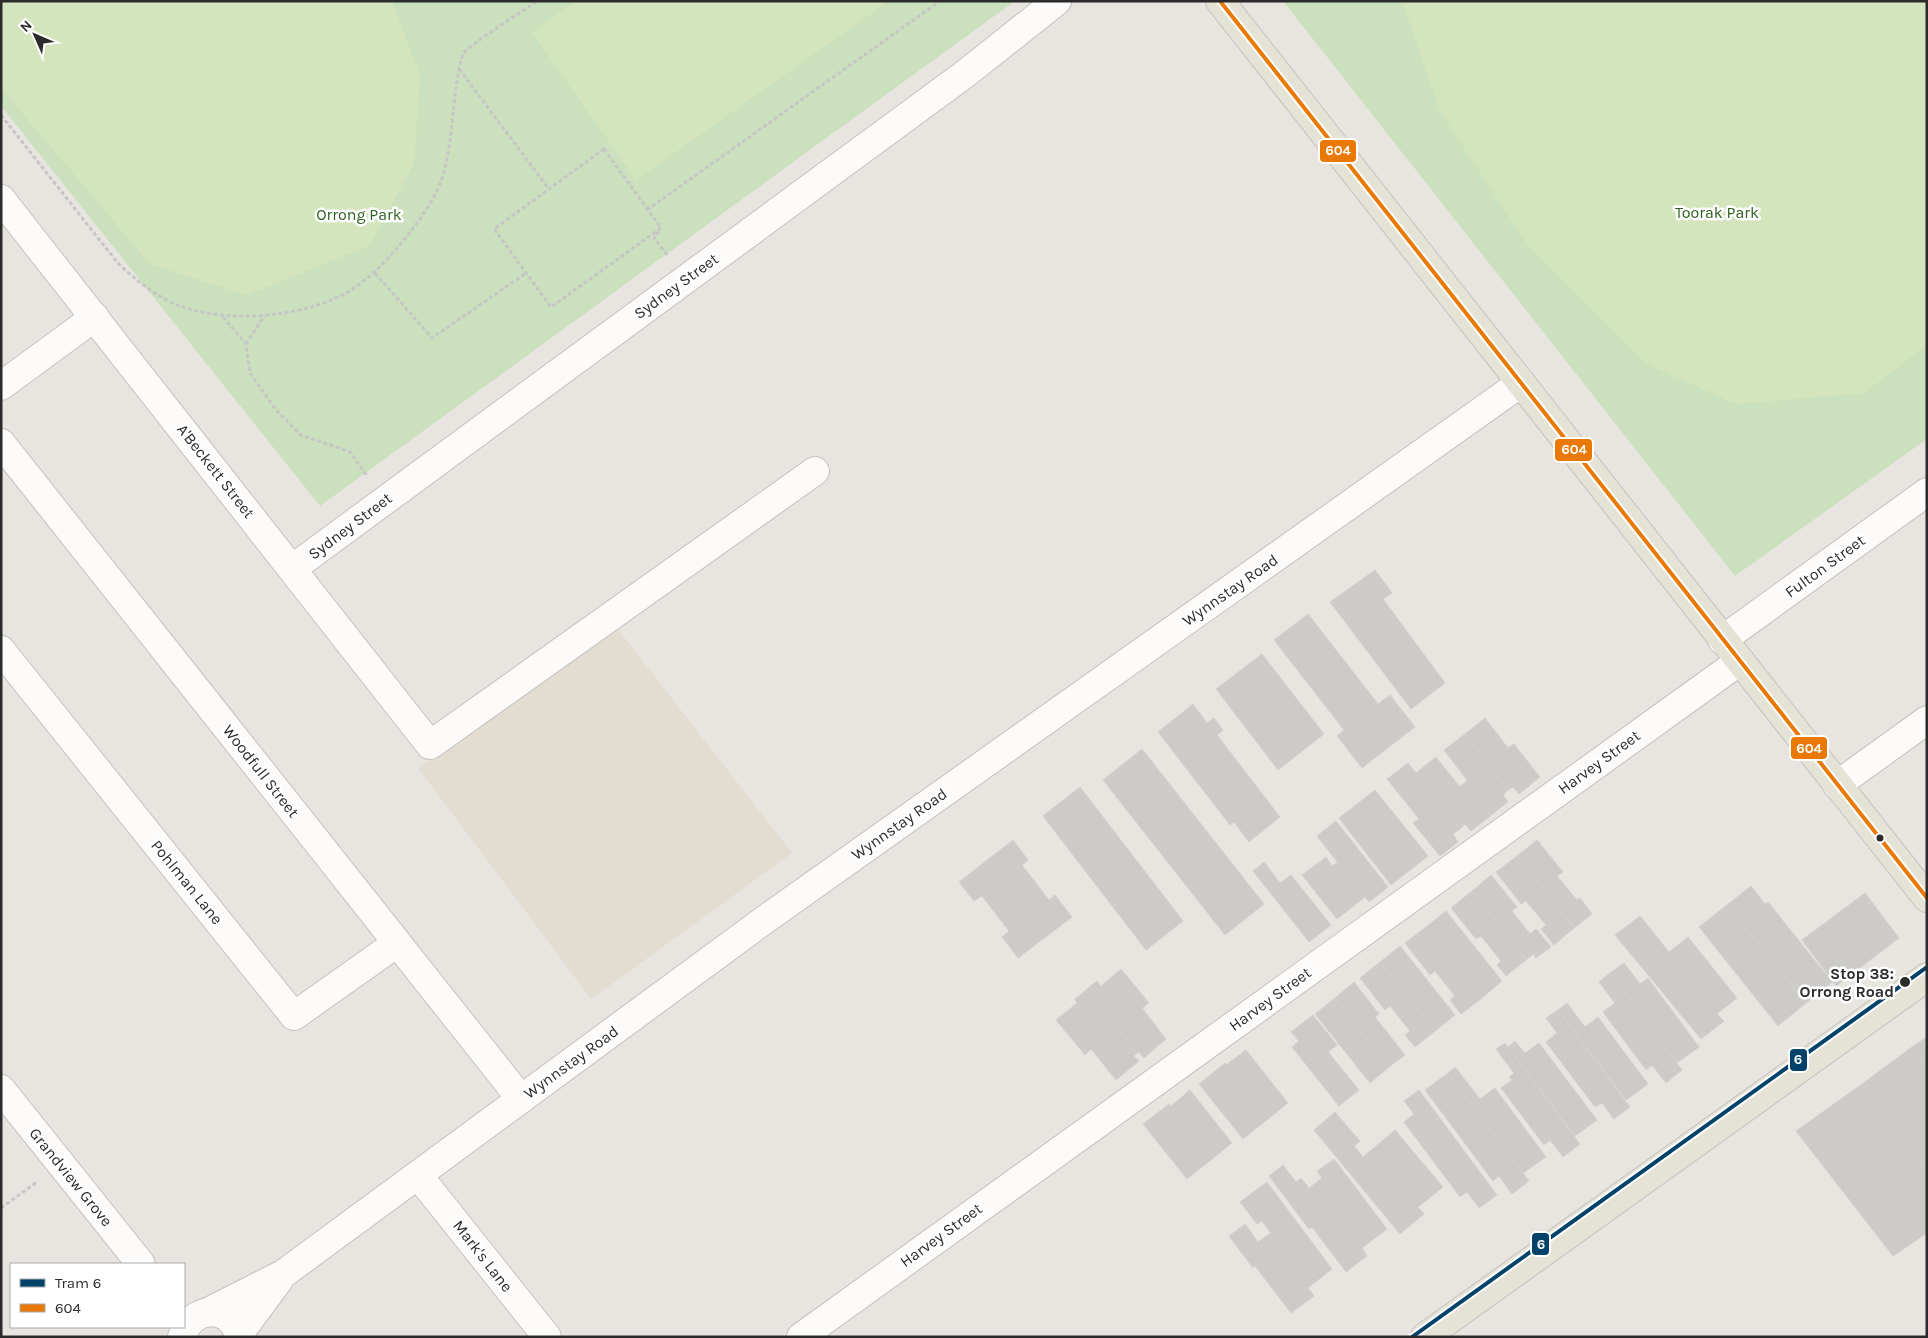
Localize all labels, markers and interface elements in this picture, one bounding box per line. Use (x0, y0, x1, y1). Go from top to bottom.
north arrow (10, 10, 60, 60)
text: N (17, 17, 36, 36)
line badge: 604 (1319, 139, 1357, 163)
text: 604 (1325, 142, 1352, 159)
park label: Toorak Park (1675, 203, 1759, 222)
park label: Orrong Park (316, 205, 402, 224)
street label: Sydney Street (630, 249, 722, 323)
street label: A'Beckett Street (173, 420, 259, 522)
line badge: 604 (1554, 438, 1593, 462)
text: 604 (1561, 441, 1588, 458)
street label: Sydney Street (304, 488, 396, 564)
street label: Fulton Street (1781, 531, 1869, 601)
street label: Wynnstay Road (1179, 550, 1281, 630)
street label: Woodfull Street (219, 721, 303, 821)
street label: Harvey Street (1554, 726, 1644, 798)
line badge: 604 (1790, 736, 1828, 760)
text: 604 (1796, 740, 1823, 757)
street label: Wynnstay Road (848, 784, 950, 864)
unlabelled marker (1875, 833, 1885, 843)
street label: Pohlman Lane (147, 836, 227, 928)
street label: Harvey Street (1225, 963, 1315, 1035)
place label: Stop 38: Orrong Road (1800, 964, 1894, 1001)
marker: Stop 38: Orrong Road (1898, 975, 1912, 989)
street label: Wynnstay Road (520, 1021, 622, 1103)
line badge: 6 (1789, 1048, 1808, 1072)
text: 6 (1794, 1051, 1802, 1068)
street label: Grandview Grove (25, 1124, 117, 1230)
street label: Harvey Street (896, 1199, 986, 1271)
street label: Mark's Lane (449, 1216, 517, 1296)
line badge: 6 (1531, 1232, 1550, 1256)
text: 6 (1537, 1236, 1545, 1253)
legend (10, 1263, 185, 1328)
text: Tram 6 (55, 1274, 101, 1292)
text: 604 (55, 1299, 81, 1317)

